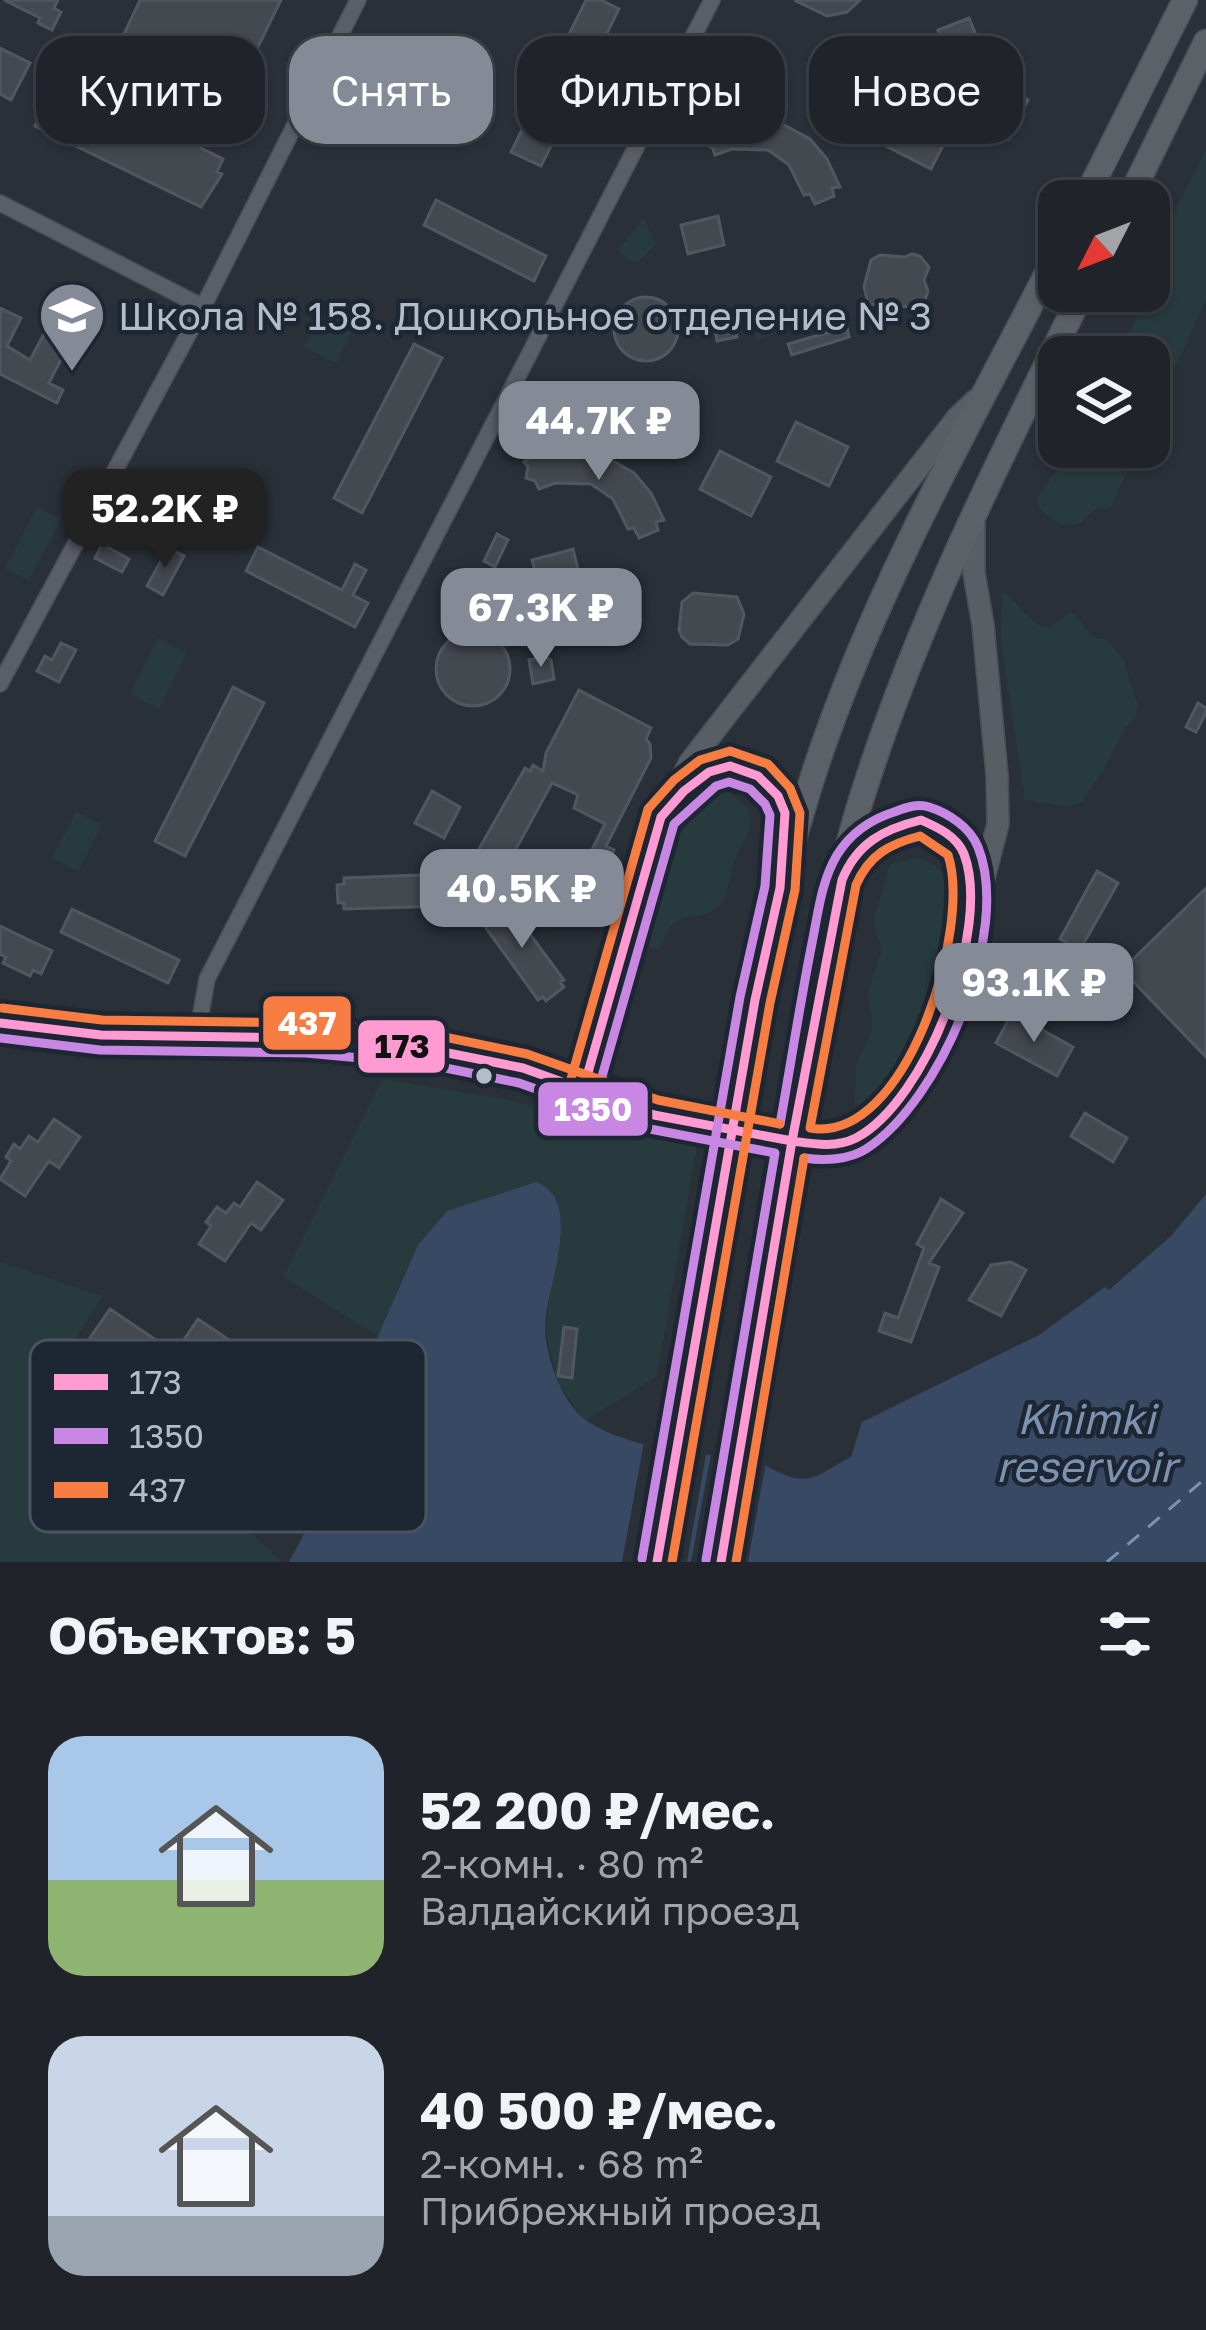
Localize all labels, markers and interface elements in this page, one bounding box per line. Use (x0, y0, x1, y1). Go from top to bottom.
chip: Купить (36, 36, 265, 144)
chip: Снять (289, 36, 493, 144)
chip: Фильтры (517, 36, 785, 144)
chip: Новое (809, 36, 1023, 144)
north arrow (1038, 180, 1170, 312)
map controls (1038, 180, 1170, 468)
school or university icon: Школа № 158. Дошкольное отделение № 3 (37, 280, 107, 374)
place label: Школа № 158. Дошкольное отделение № 3 (118, 292, 932, 339)
button: layers (1038, 336, 1170, 468)
pin: 44.7K ₽ (488, 381, 710, 483)
text: 44.7K ₽ (526, 396, 672, 443)
pin: 52.2K ₽ (54, 469, 276, 571)
text: 52.2K ₽ (91, 484, 239, 531)
pin: 67.3K ₽ (430, 568, 652, 670)
text: 67.3K ₽ (468, 583, 614, 630)
pin: 40.5K ₽ (411, 849, 633, 951)
text: 40.5K ₽ (447, 864, 597, 911)
pin: 93.1K ₽ (923, 943, 1145, 1045)
text: 93.1K ₽ (961, 958, 1107, 1005)
line badge: 437 (261, 994, 353, 1052)
text: 437 (278, 1003, 336, 1042)
line badge: 173 (356, 1018, 447, 1075)
text: 173 (374, 1026, 430, 1065)
unlabelled marker (473, 1065, 495, 1087)
line badge: 1350 (536, 1080, 650, 1138)
text: 1350 (554, 1089, 632, 1128)
legend (30, 1340, 426, 1532)
text: 173 (129, 1362, 182, 1401)
water label: Khimki reservoir (996, 1393, 1182, 1491)
text: 1350 (129, 1416, 204, 1455)
text: 437 (129, 1470, 186, 1509)
icon: filters (1092, 1601, 1158, 1667)
text: Объектов: 5 (48, 1604, 356, 1665)
text: 52 200 ₽/мес. (420, 1779, 776, 1840)
icon: home (144, 1784, 288, 1928)
text: 2-комн. · 80 m² (420, 1840, 704, 1887)
text: Валдайский проезд (420, 1887, 799, 1934)
text: 40 500 ₽/мес. (420, 2079, 778, 2140)
icon: home (144, 2084, 288, 2228)
text: 2-комн. · 68 m² (420, 2140, 703, 2187)
text: Прибрежный проезд (420, 2187, 821, 2234)

